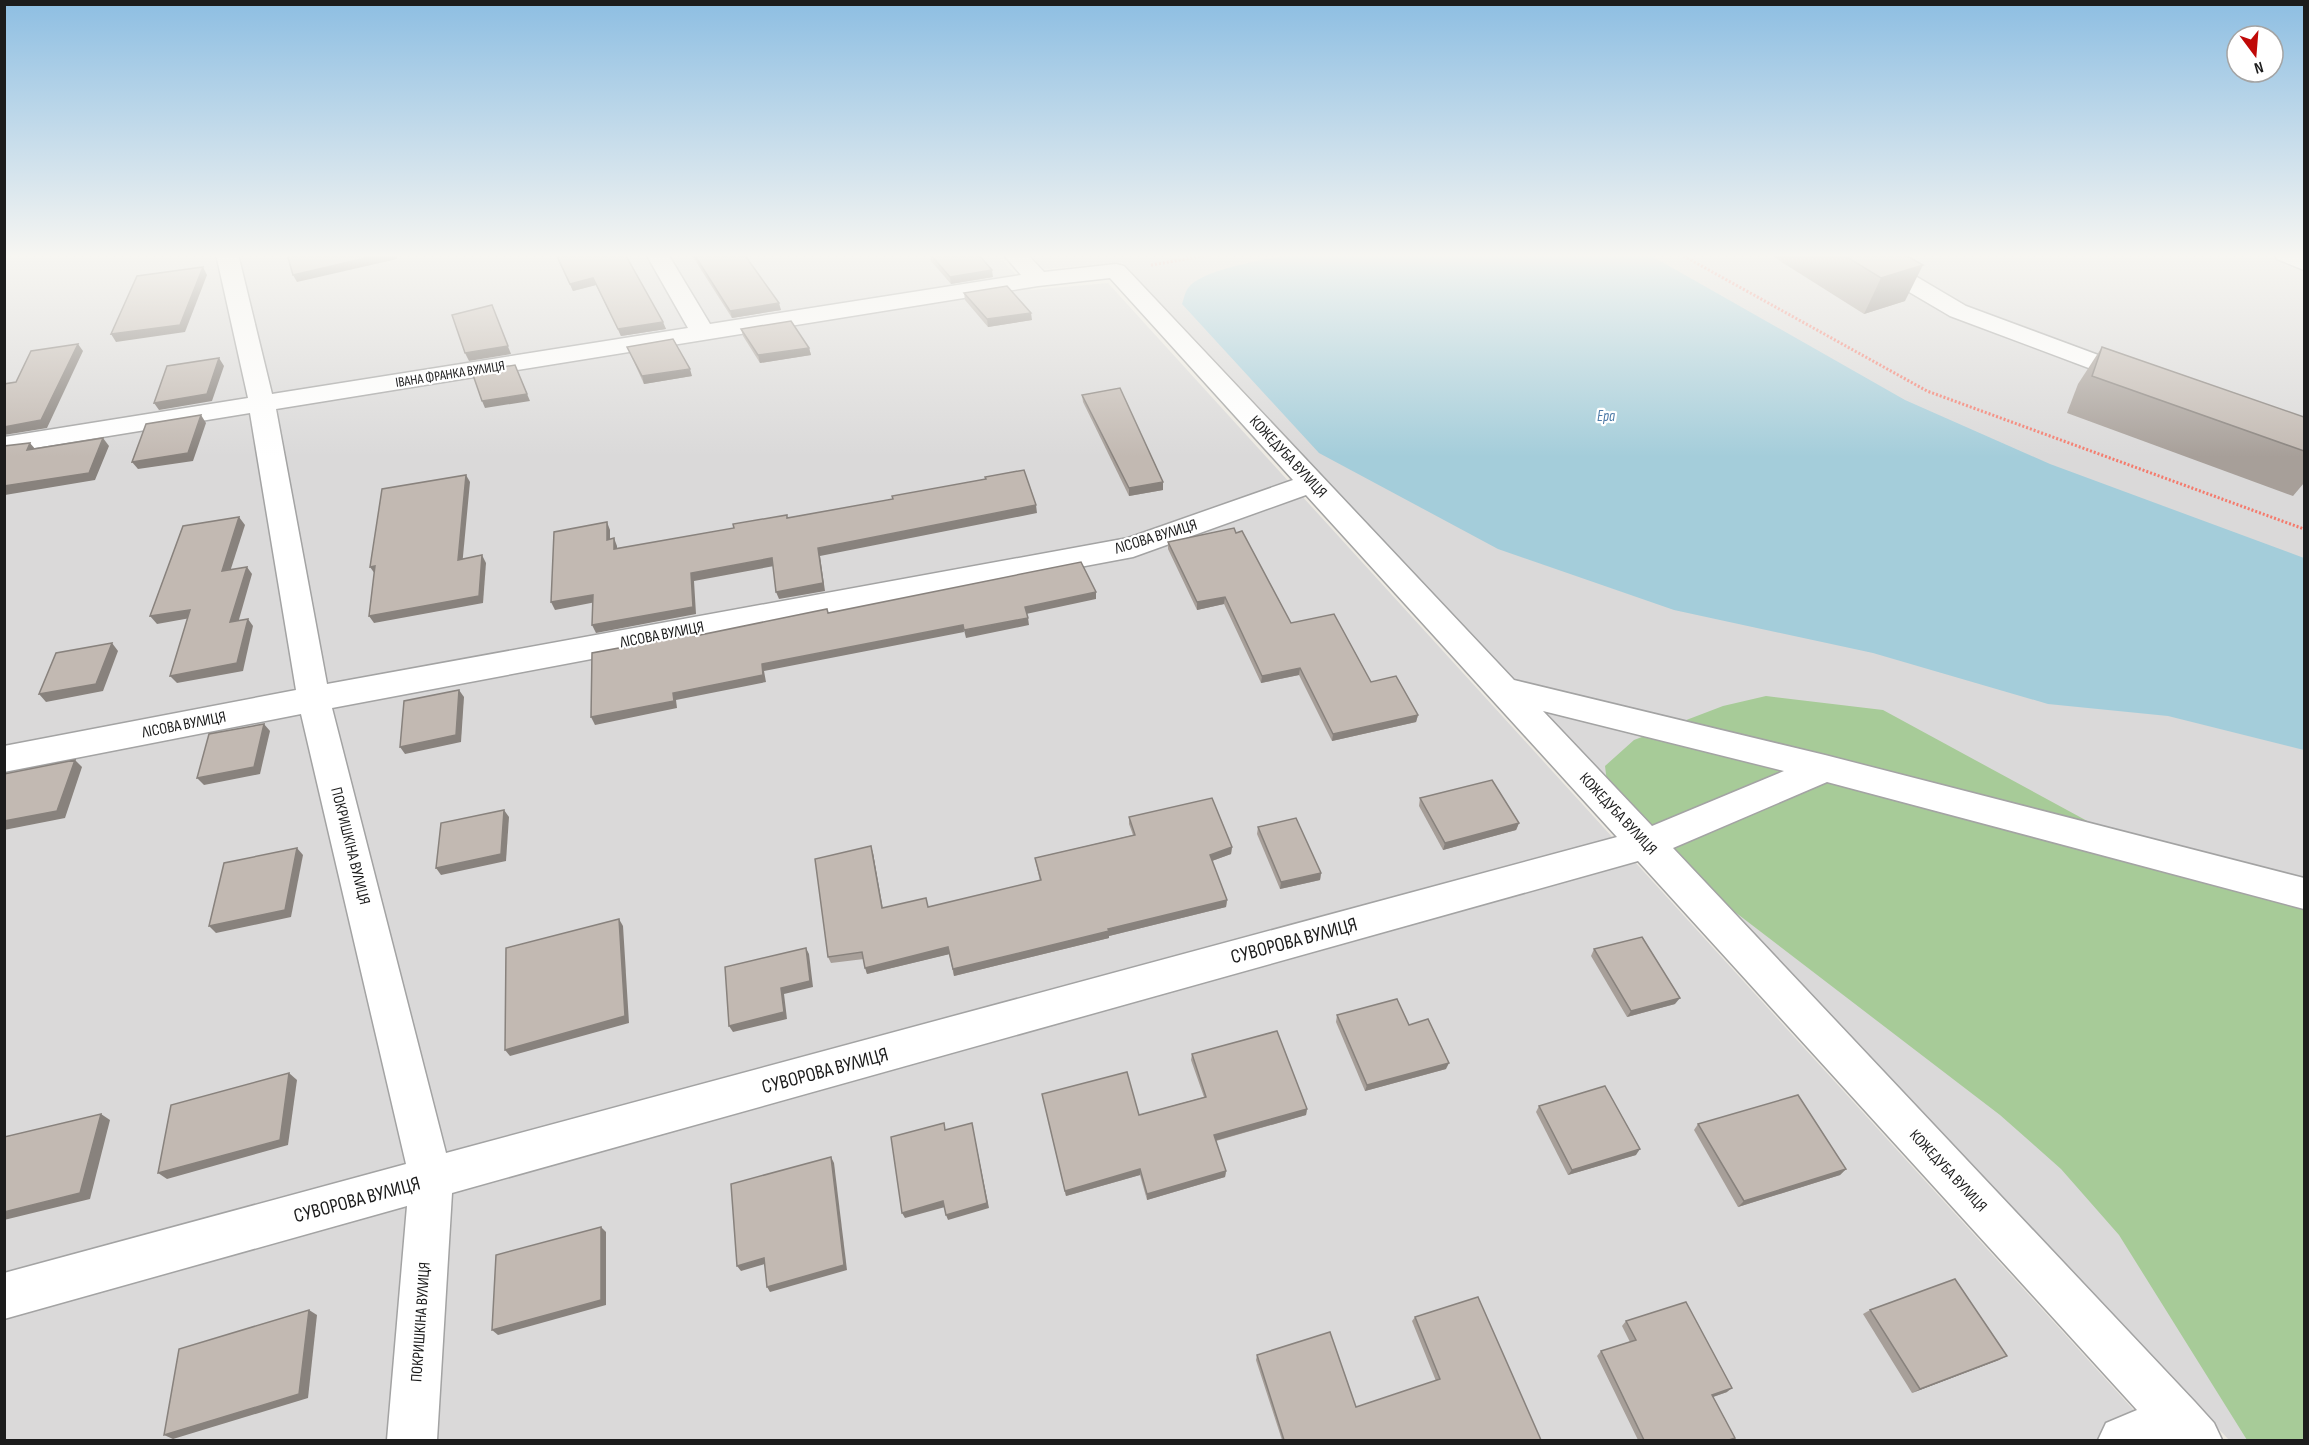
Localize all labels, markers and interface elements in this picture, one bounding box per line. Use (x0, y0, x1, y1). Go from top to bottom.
north arrow (2225, 24, 2285, 84)
text: N (2252, 57, 2265, 77)
street label: ІВАНА ФРАНКА ВУЛИЦЯ (394, 357, 506, 391)
water label: Ера (1597, 407, 1615, 426)
street label: КОЖЕДУБА ВУЛИЦЯ (1245, 412, 1331, 502)
street label: ЛІСОВА ВУЛИЦЯ (1111, 515, 1200, 559)
street label: ЛІСОВА ВУЛИЦЯ (617, 618, 706, 653)
street label: ЛІСОВА ВУЛИЦЯ (139, 708, 228, 743)
street label: КОЖЕДУБА ВУЛИЦЯ (1575, 769, 1661, 859)
street label: ПОКРИШКІНА ВУЛИЦЯ (326, 785, 374, 907)
street label: СУВОРОВА ВУЛИЦЯ (1228, 913, 1360, 969)
street label: СУВОРОВА ВУЛИЦЯ (759, 1043, 891, 1099)
street label: КОЖЕДУБА ВУЛИЦЯ (1905, 1126, 1991, 1216)
street label: СУВОРОВА ВУЛИЦЯ (291, 1172, 423, 1228)
street label: ПОКРИШКІНА ВУЛИЦЯ (407, 1261, 435, 1383)

